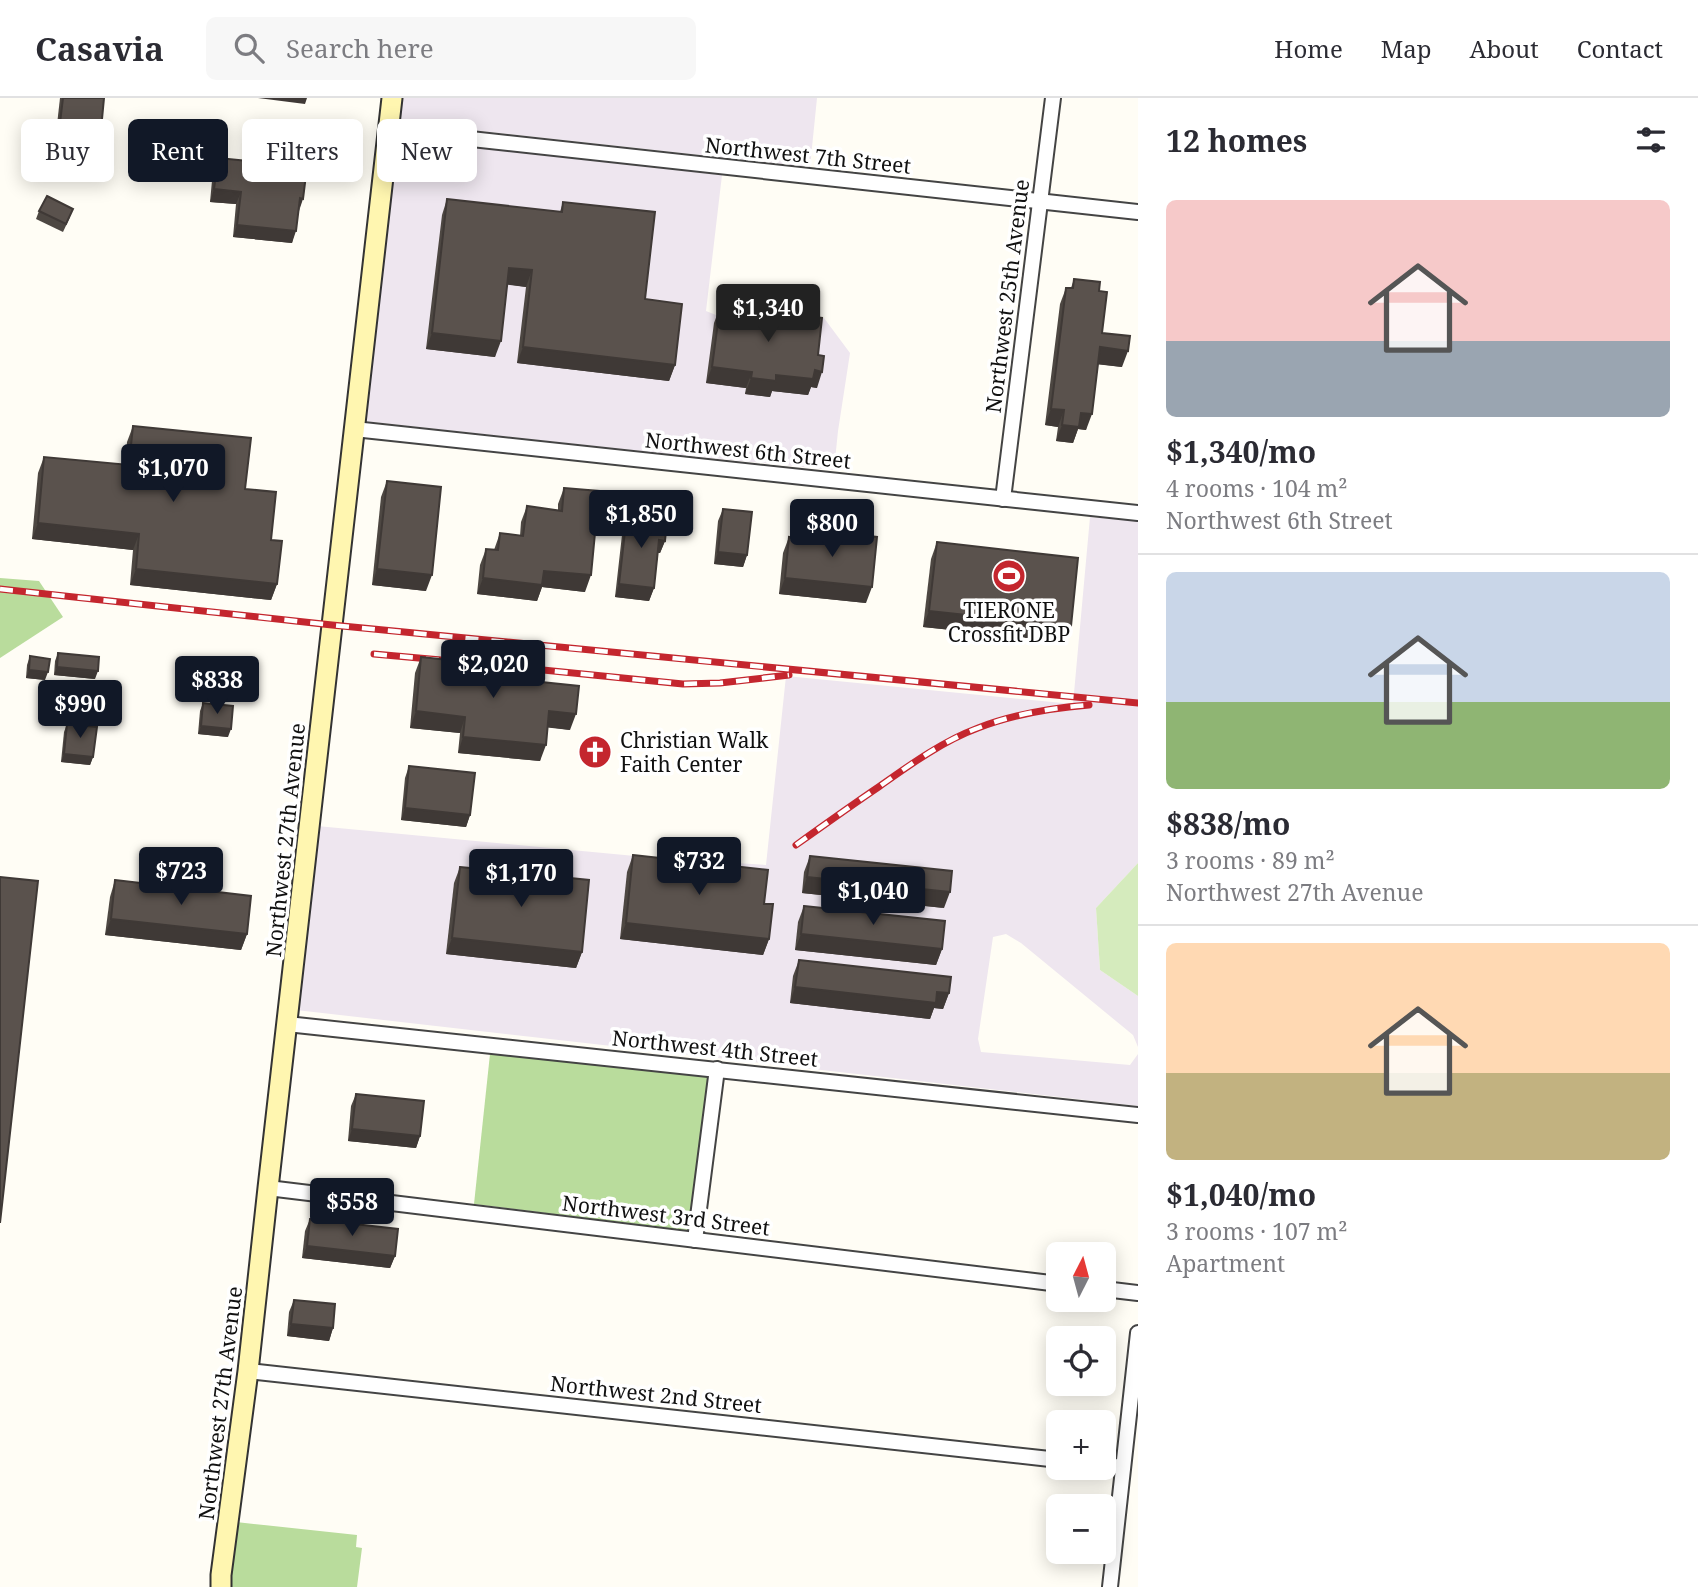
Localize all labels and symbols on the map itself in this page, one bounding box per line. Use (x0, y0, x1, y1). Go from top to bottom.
street label: Northwest 7th Street (704, 130, 912, 180)
street label: Northwest 25th Avenue (979, 178, 1035, 414)
pin: $1,340 (711, 285, 825, 344)
street label: Northwest 6th Street (644, 425, 852, 475)
pin: $1,070 (116, 444, 230, 504)
pin: $1,850 (584, 490, 698, 550)
pin: $800 (791, 500, 873, 559)
sports icon: TIERONE Crossfit DBP (990, 557, 1028, 595)
place label: TIERONE Crossfit DBP (948, 596, 1070, 648)
pin: $2,020 (436, 640, 550, 700)
pin: $838 (176, 656, 258, 716)
pin: $990 (39, 680, 121, 740)
street label: Northwest 27th Avenue (259, 722, 311, 958)
place label: Christian Walk Faith Center (620, 726, 769, 778)
church icon: Christian Walk Faith Center (576, 733, 614, 771)
pin: $732 (658, 838, 740, 897)
pin: $723 (140, 848, 222, 907)
pin: $1,170 (464, 850, 578, 909)
pin: $1,040 (816, 868, 930, 927)
street label: Northwest 4th Street (611, 1023, 819, 1073)
pin: $558 (311, 1178, 393, 1238)
street label: Northwest 3rd Street (561, 1188, 771, 1242)
north arrow (1046, 1242, 1116, 1312)
street label: Northwest 27th Avenue (192, 1285, 248, 1521)
street label: Northwest 2nd Street (549, 1369, 763, 1419)

